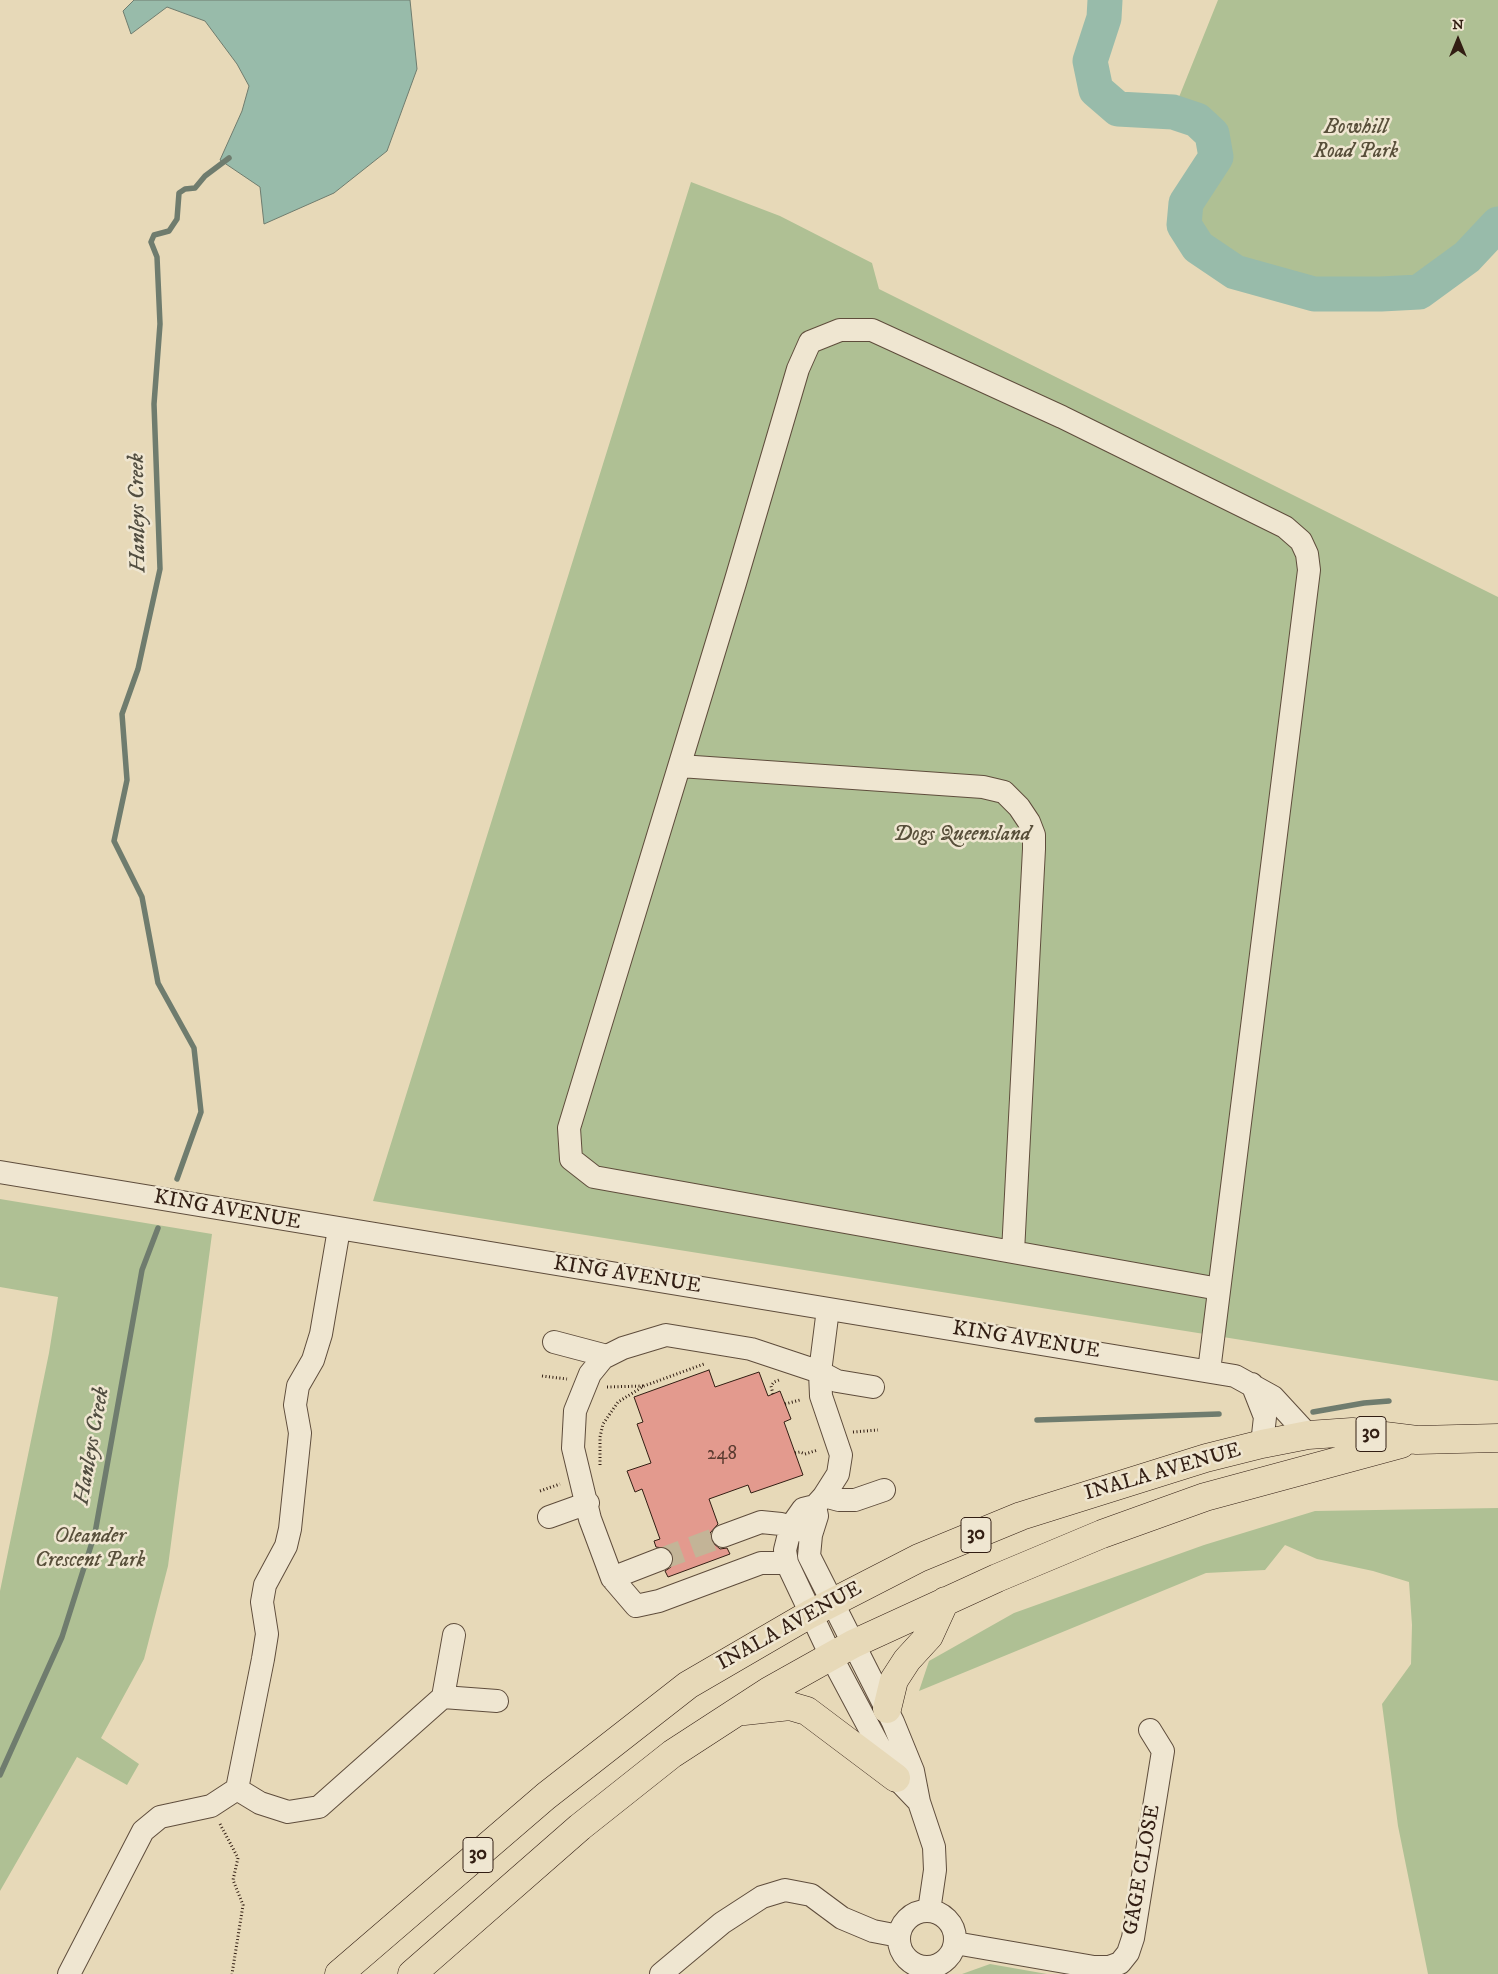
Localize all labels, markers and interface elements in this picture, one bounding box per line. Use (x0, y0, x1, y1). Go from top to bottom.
north arrow (1433, 15, 1483, 65)
text: N (1452, 16, 1464, 34)
park label: Bowhill Road Park (1314, 116, 1398, 166)
water label: Hanleys Creek (125, 453, 153, 573)
park label: Dogs Queensland (893, 823, 1031, 849)
street label: KING AVENUE (151, 1186, 303, 1236)
street label: KING AVENUE (552, 1252, 702, 1300)
street label: KING AVENUE (951, 1317, 1101, 1365)
water label: Hanleys Creek (70, 1385, 116, 1507)
road number: 30 (1356, 1416, 1386, 1452)
street label: INALA AVENUE (1082, 1439, 1244, 1507)
house number: 248 (707, 1444, 737, 1466)
road number: 30 (961, 1518, 991, 1552)
park label: Oleander Crescent Park (35, 1525, 145, 1575)
street label: INALA AVENUE (713, 1577, 867, 1677)
street label: GAGE CLOSE (1119, 1803, 1167, 1937)
road number: 30 (463, 1838, 493, 1872)

